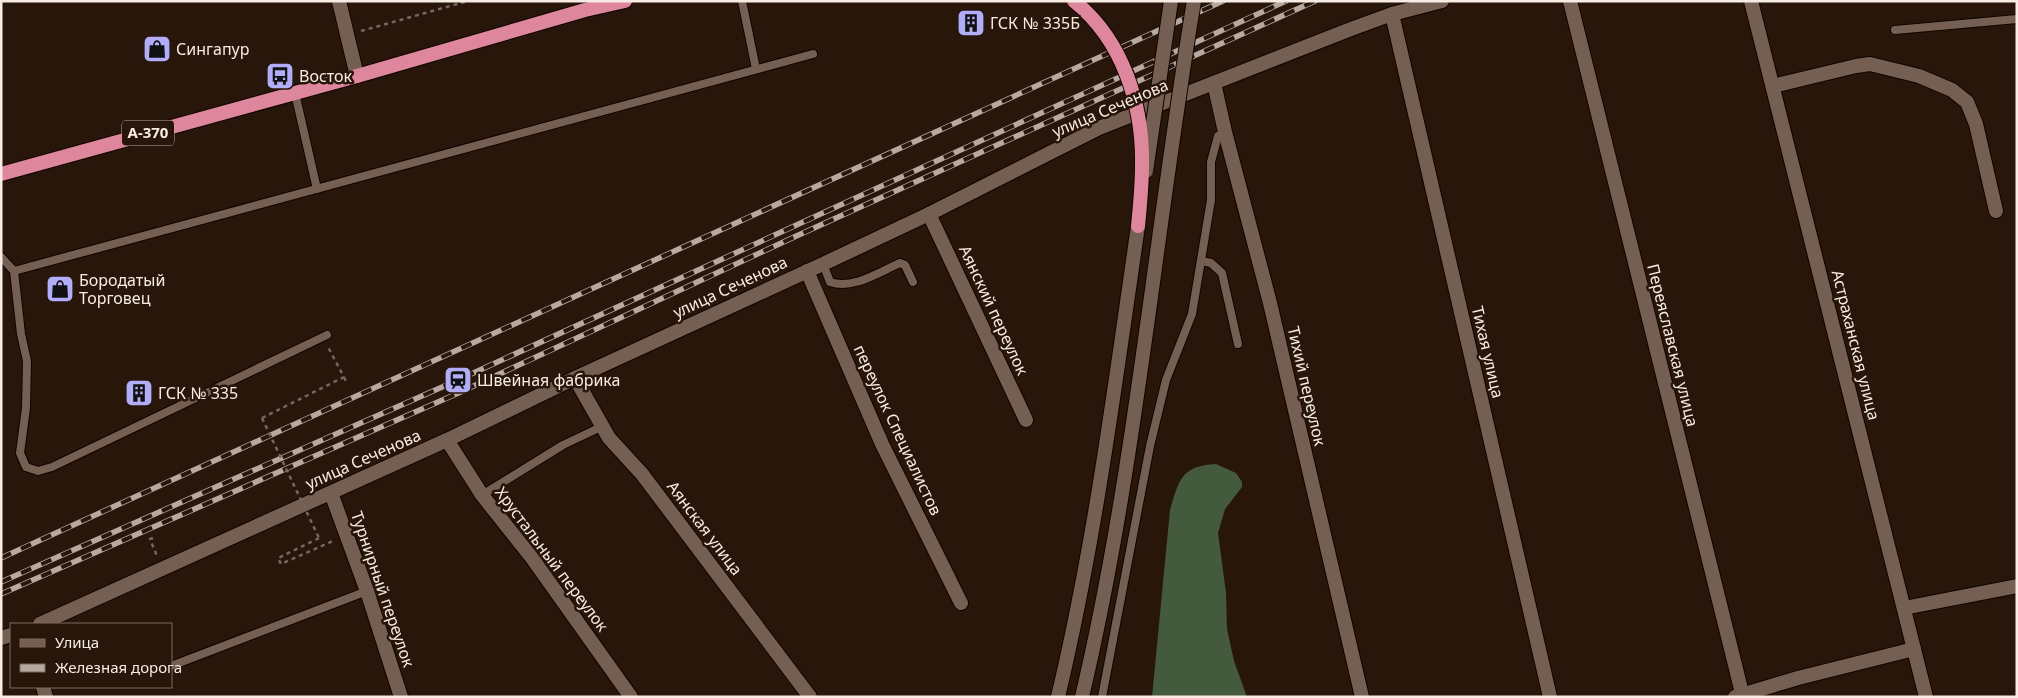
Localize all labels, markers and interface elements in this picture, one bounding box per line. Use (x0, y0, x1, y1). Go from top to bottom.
building icon: ГСК № 335Б (956, 8, 986, 38)
place label: ГСК № 335Б (990, 12, 1080, 34)
shop icon: Сингапур (142, 34, 172, 64)
place label: Сингапур (176, 38, 249, 60)
bus stop icon: Восток (265, 61, 295, 91)
place label: Восток (299, 65, 353, 87)
street label: улица Сеченова (1049, 74, 1171, 142)
road number: А-370 (122, 120, 174, 146)
street label: Аянский переулок (954, 241, 1034, 379)
street label: улица Сеченова (669, 251, 791, 323)
street label: Переяславская улица (1642, 261, 1704, 429)
street label: Астраханская улица (1827, 268, 1885, 422)
place label: Бородатый Торговец (79, 269, 165, 309)
shop icon: Бородатый Торговец (45, 274, 75, 304)
street label: Тихая улица (1467, 304, 1509, 400)
street label: Тихий переулок (1283, 324, 1332, 448)
street label: переулок Специалистов (849, 341, 947, 519)
station icon: Швейная фабрика (443, 365, 473, 395)
place label: Швейная фабрика (477, 369, 620, 391)
building icon: ГСК № 335 (124, 378, 154, 408)
place label: ГСК № 335 (158, 382, 238, 404)
street label: улица Сеченова (302, 424, 424, 494)
street label: Аянская улица (662, 476, 748, 580)
street label: Хрустальный переулок (490, 482, 614, 636)
street label: Турнирный переулок (346, 508, 420, 670)
legend (10, 623, 172, 688)
text: Улица (55, 632, 99, 652)
text: Железная дорога (55, 657, 182, 677)

